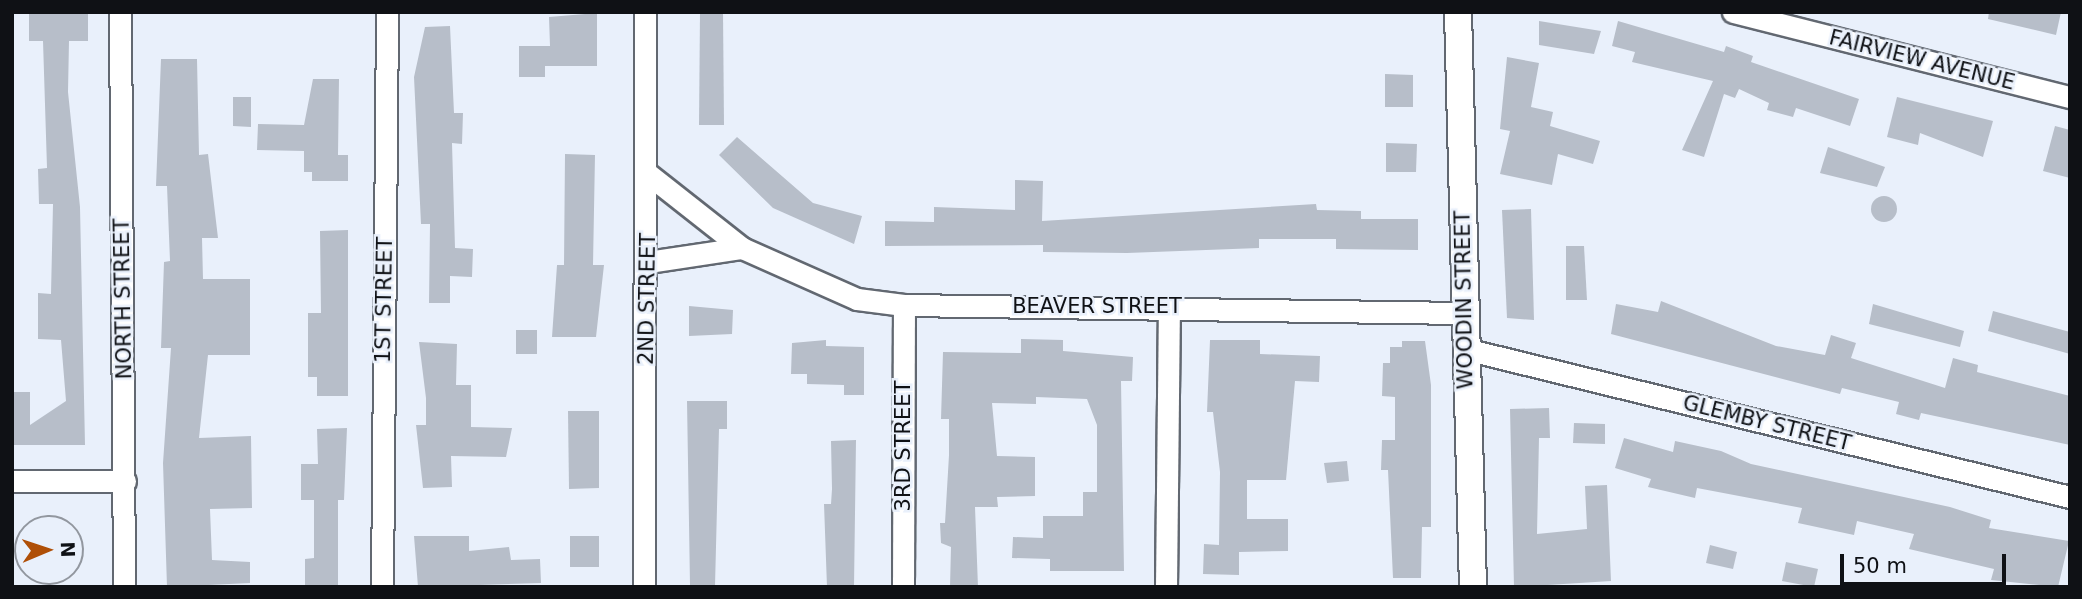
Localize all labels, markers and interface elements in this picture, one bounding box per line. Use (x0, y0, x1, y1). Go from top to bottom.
street label: FAIRVIEW AVENUE (1827, 25, 2017, 95)
street label: WOODIN STREET (1450, 210, 1478, 390)
street label: NORTH STREET (109, 218, 137, 380)
street label: 2ND STREET (633, 233, 661, 365)
street label: 1ST STREET (370, 237, 398, 363)
street label: BEAVER STREET (1012, 293, 1182, 319)
street label: 3RD STREET (890, 381, 916, 511)
street label: GLEMBY STREET (1680, 390, 1854, 456)
north arrow (14, 515, 84, 585)
scale bar (1844, 540, 2010, 584)
text: N (57, 541, 79, 558)
text: 50 m (1853, 554, 1907, 578)

